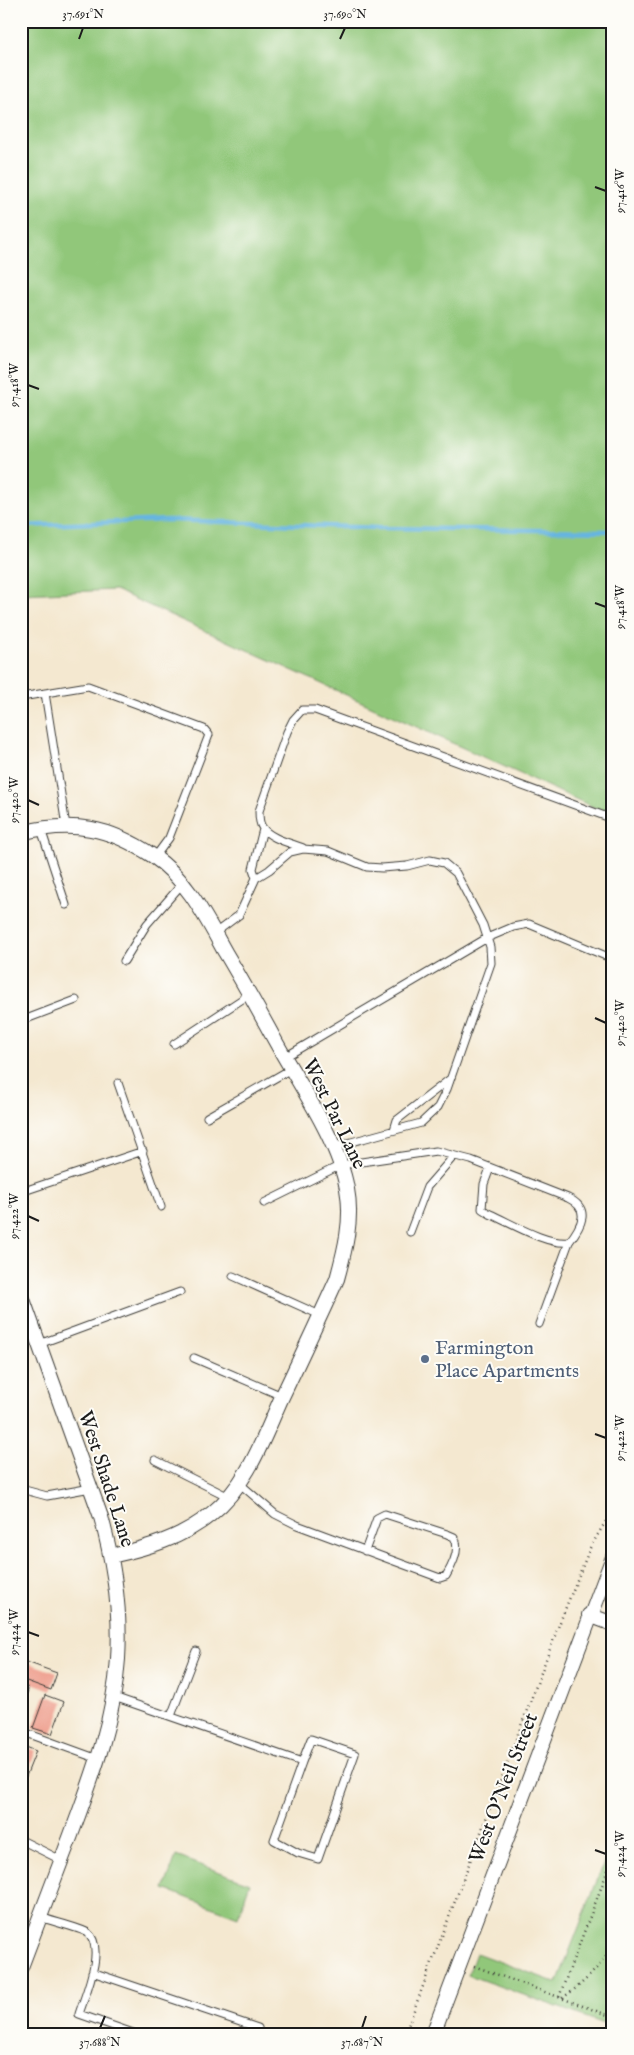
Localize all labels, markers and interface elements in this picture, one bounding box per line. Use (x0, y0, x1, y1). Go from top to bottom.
text: 37.691°N (62, 7, 104, 22)
text: 37.690°N (323, 7, 367, 22)
text: 97.416°W (613, 168, 628, 214)
text: 97.418°W (7, 363, 22, 408)
text: 97.418°W (613, 585, 628, 630)
text: 97.420°W (7, 776, 22, 824)
text: 97.420°W (613, 999, 628, 1047)
street label: West Par Lane (296, 1055, 372, 1173)
text: 97.422°W (7, 1192, 22, 1240)
place label: Farmington Place Apartments (435, 1336, 579, 1384)
marker: Farmington Place Apartments (419, 1353, 431, 1365)
street label: West Shade Lane (72, 1408, 140, 1550)
text: 97.422°W (613, 1414, 628, 1462)
text: 97.424°W (7, 1608, 22, 1656)
street label: West O'Neil Street (464, 1709, 544, 1866)
text: 97.424°W (613, 1830, 628, 1878)
text: 37.688°N (79, 2035, 121, 2050)
text: 37.687°N (341, 2035, 384, 2050)

